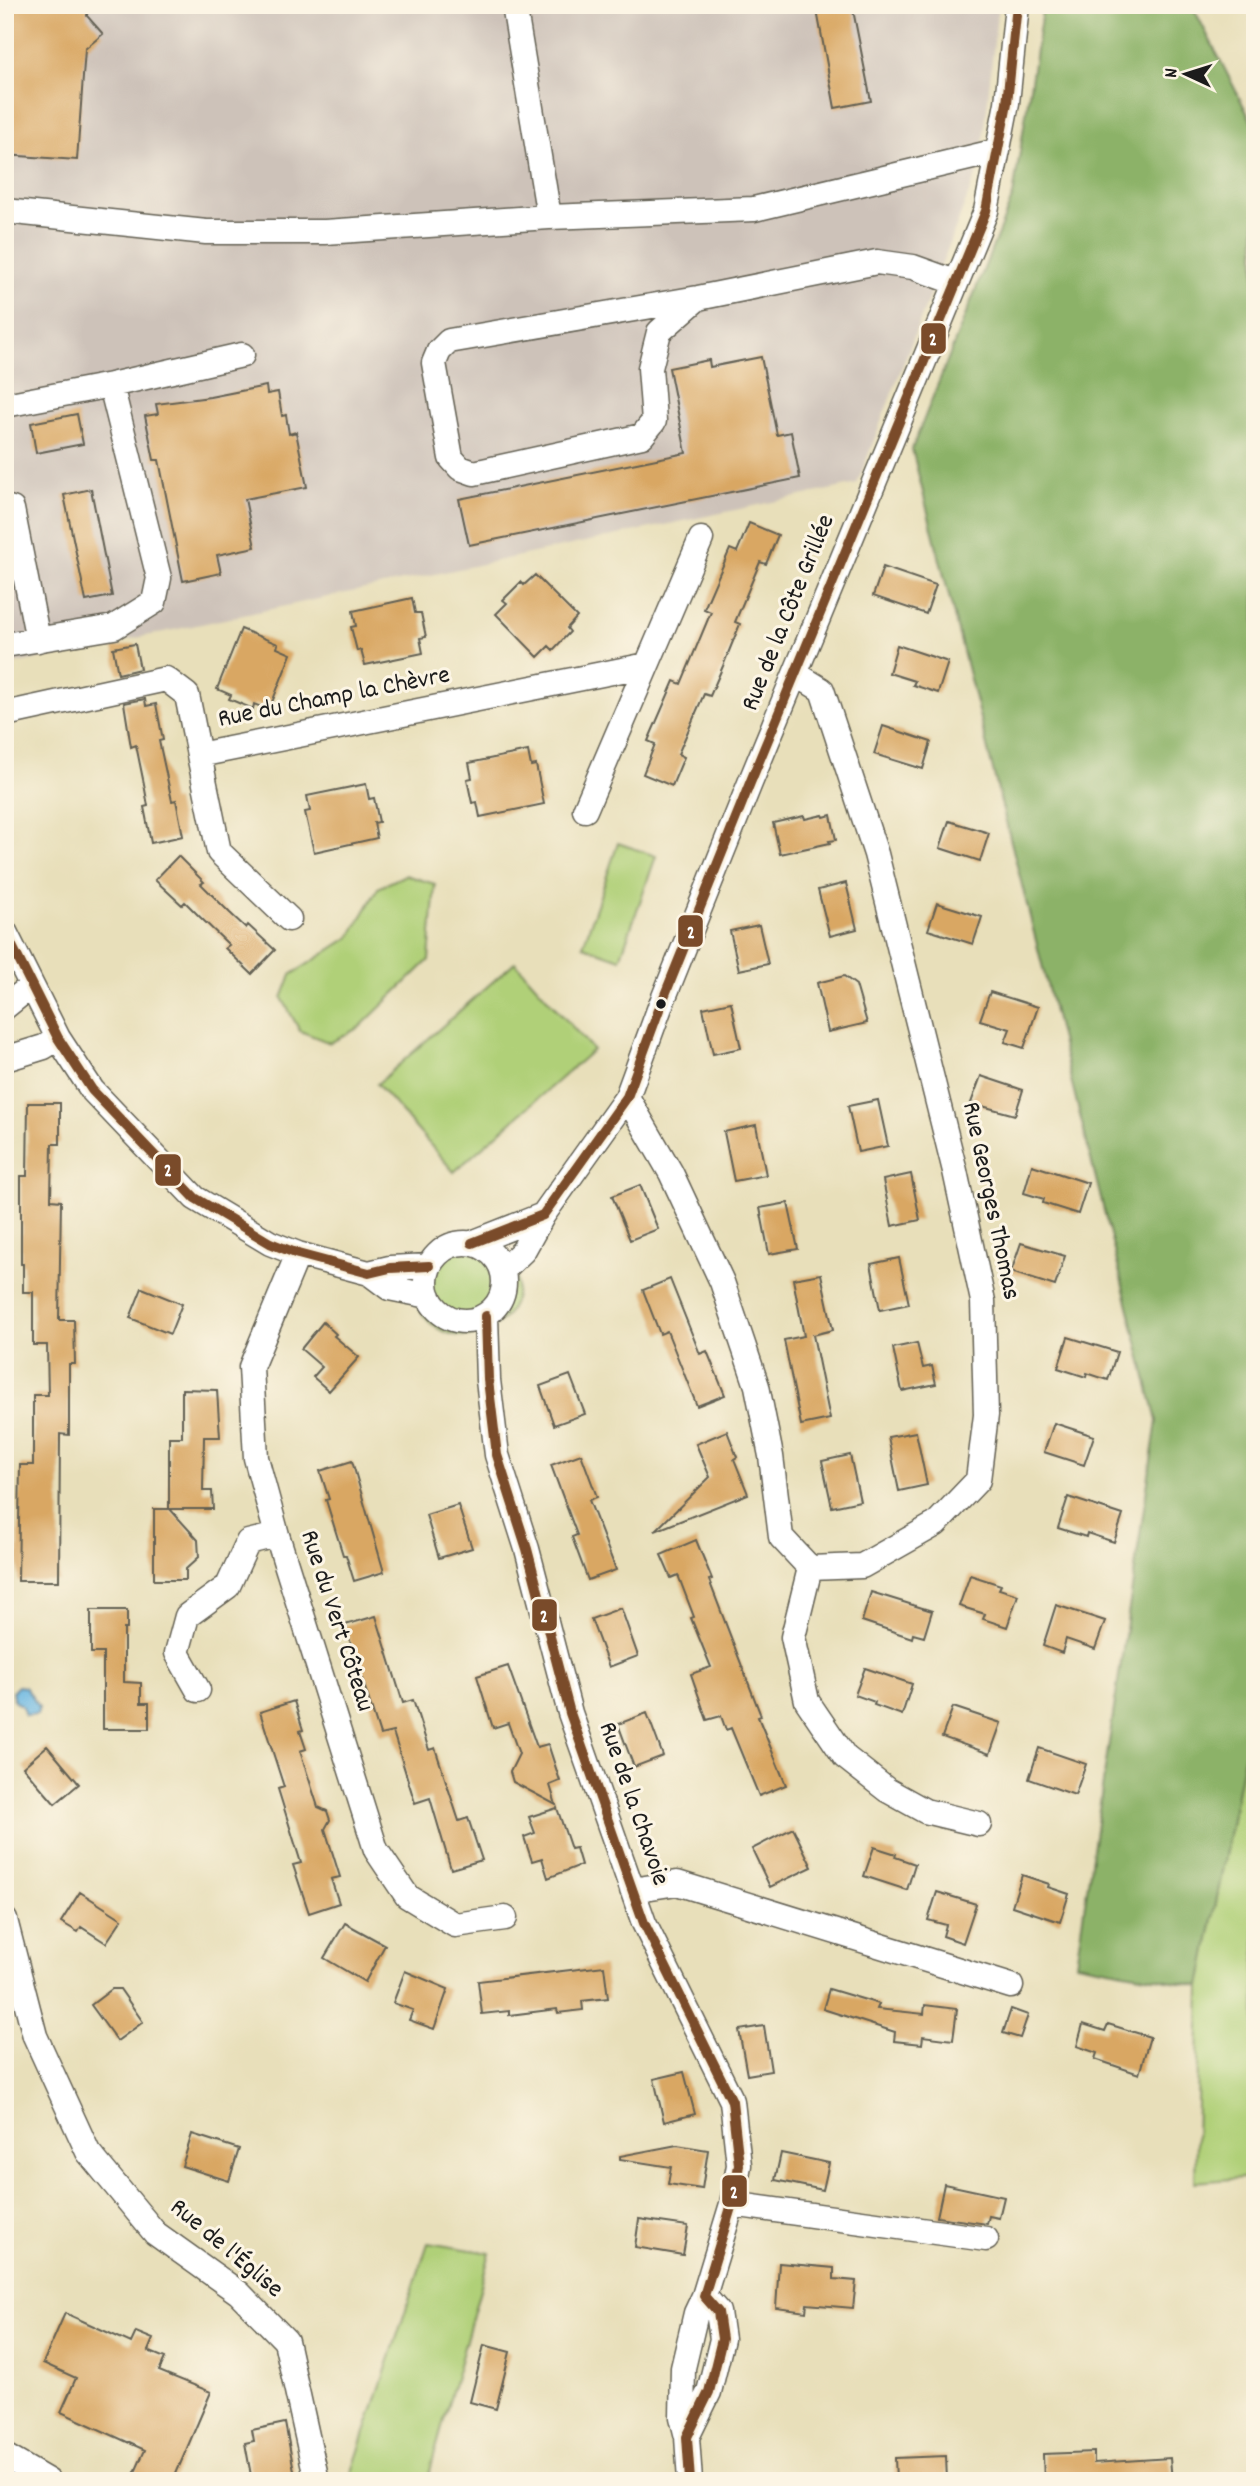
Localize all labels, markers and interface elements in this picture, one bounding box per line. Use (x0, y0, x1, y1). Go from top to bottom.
north arrow (1152, 38, 1222, 108)
text: N (1159, 67, 1186, 79)
line badge: 2 (920, 322, 947, 355)
text: 2 (929, 328, 937, 355)
street label: Rue de la Côte Grillée (733, 509, 845, 717)
street label: Rue du Champ la Chèvre (215, 657, 453, 739)
line badge: 2 (677, 914, 704, 948)
text: 2 (687, 921, 695, 948)
unlabelled marker (654, 997, 668, 1011)
street label: Rue Georges Thomas (951, 1099, 1029, 1303)
line badge: 2 (154, 1153, 182, 1187)
text: 2 (164, 1159, 172, 1186)
street label: Rue du Vert Côteau (289, 1526, 383, 1716)
line badge: 2 (531, 1598, 558, 1632)
text: 2 (540, 1605, 548, 1632)
street label: Rue de la Chavoie (588, 1717, 678, 1891)
line badge: 2 (721, 2174, 748, 2208)
text: 2 (730, 2181, 738, 2208)
street label: Rue de l'Église (161, 2190, 291, 2308)

